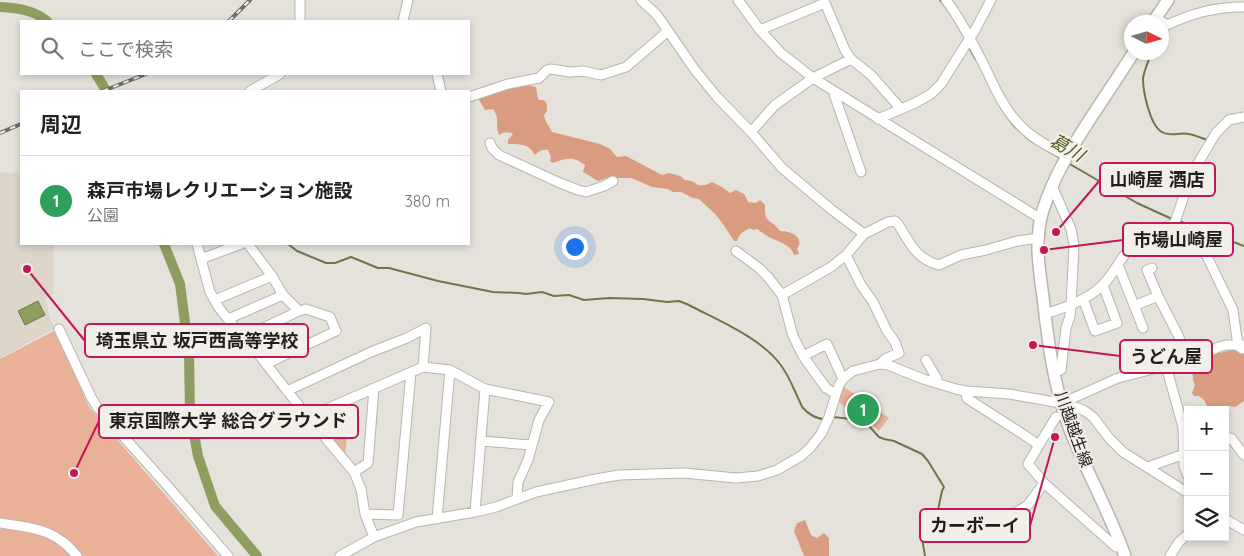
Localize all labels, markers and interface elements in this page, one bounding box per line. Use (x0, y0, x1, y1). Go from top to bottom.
north arrow (1124, 15, 1169, 60)
search box (20, 20, 470, 75)
icon: search (38, 34, 66, 62)
text: ここで検索 (78, 37, 173, 61)
text: 周辺 (40, 111, 82, 137)
water label: 葛川 (1046, 129, 1090, 168)
callout: 山崎屋 酒店 (1100, 163, 1215, 196)
text: 山崎屋 酒店 (1109, 168, 1205, 191)
text: 森戸市場レクリエーション施設 (87, 178, 353, 202)
text: 1 (53, 191, 59, 211)
text: 380 m (404, 191, 450, 211)
text: 公園 (87, 205, 119, 225)
callout: 市場山崎屋 (1123, 223, 1233, 256)
text: 市場山崎屋 (1133, 228, 1223, 251)
your location (562, 234, 588, 260)
callout: 埼玉県立 坂戸西高等学校 (85, 324, 308, 357)
text: 埼玉県立 坂戸西高等学校 (95, 329, 299, 352)
callout: うどん屋 (1120, 340, 1212, 373)
text: うどん屋 (1130, 345, 1202, 368)
street label: 川越越生線 (1051, 388, 1097, 470)
pin: 1 (847, 391, 879, 429)
callout: 東京国際大学 総合グラウンド (99, 405, 358, 438)
map controls (1184, 406, 1229, 541)
button: + (1184, 406, 1229, 451)
text: 東京国際大学 総合グラウンド (108, 409, 348, 432)
button: − (1184, 451, 1229, 496)
button: layers (1184, 496, 1229, 541)
callout: カーボーイ (920, 509, 1030, 542)
text: カーボーイ (930, 514, 1020, 537)

